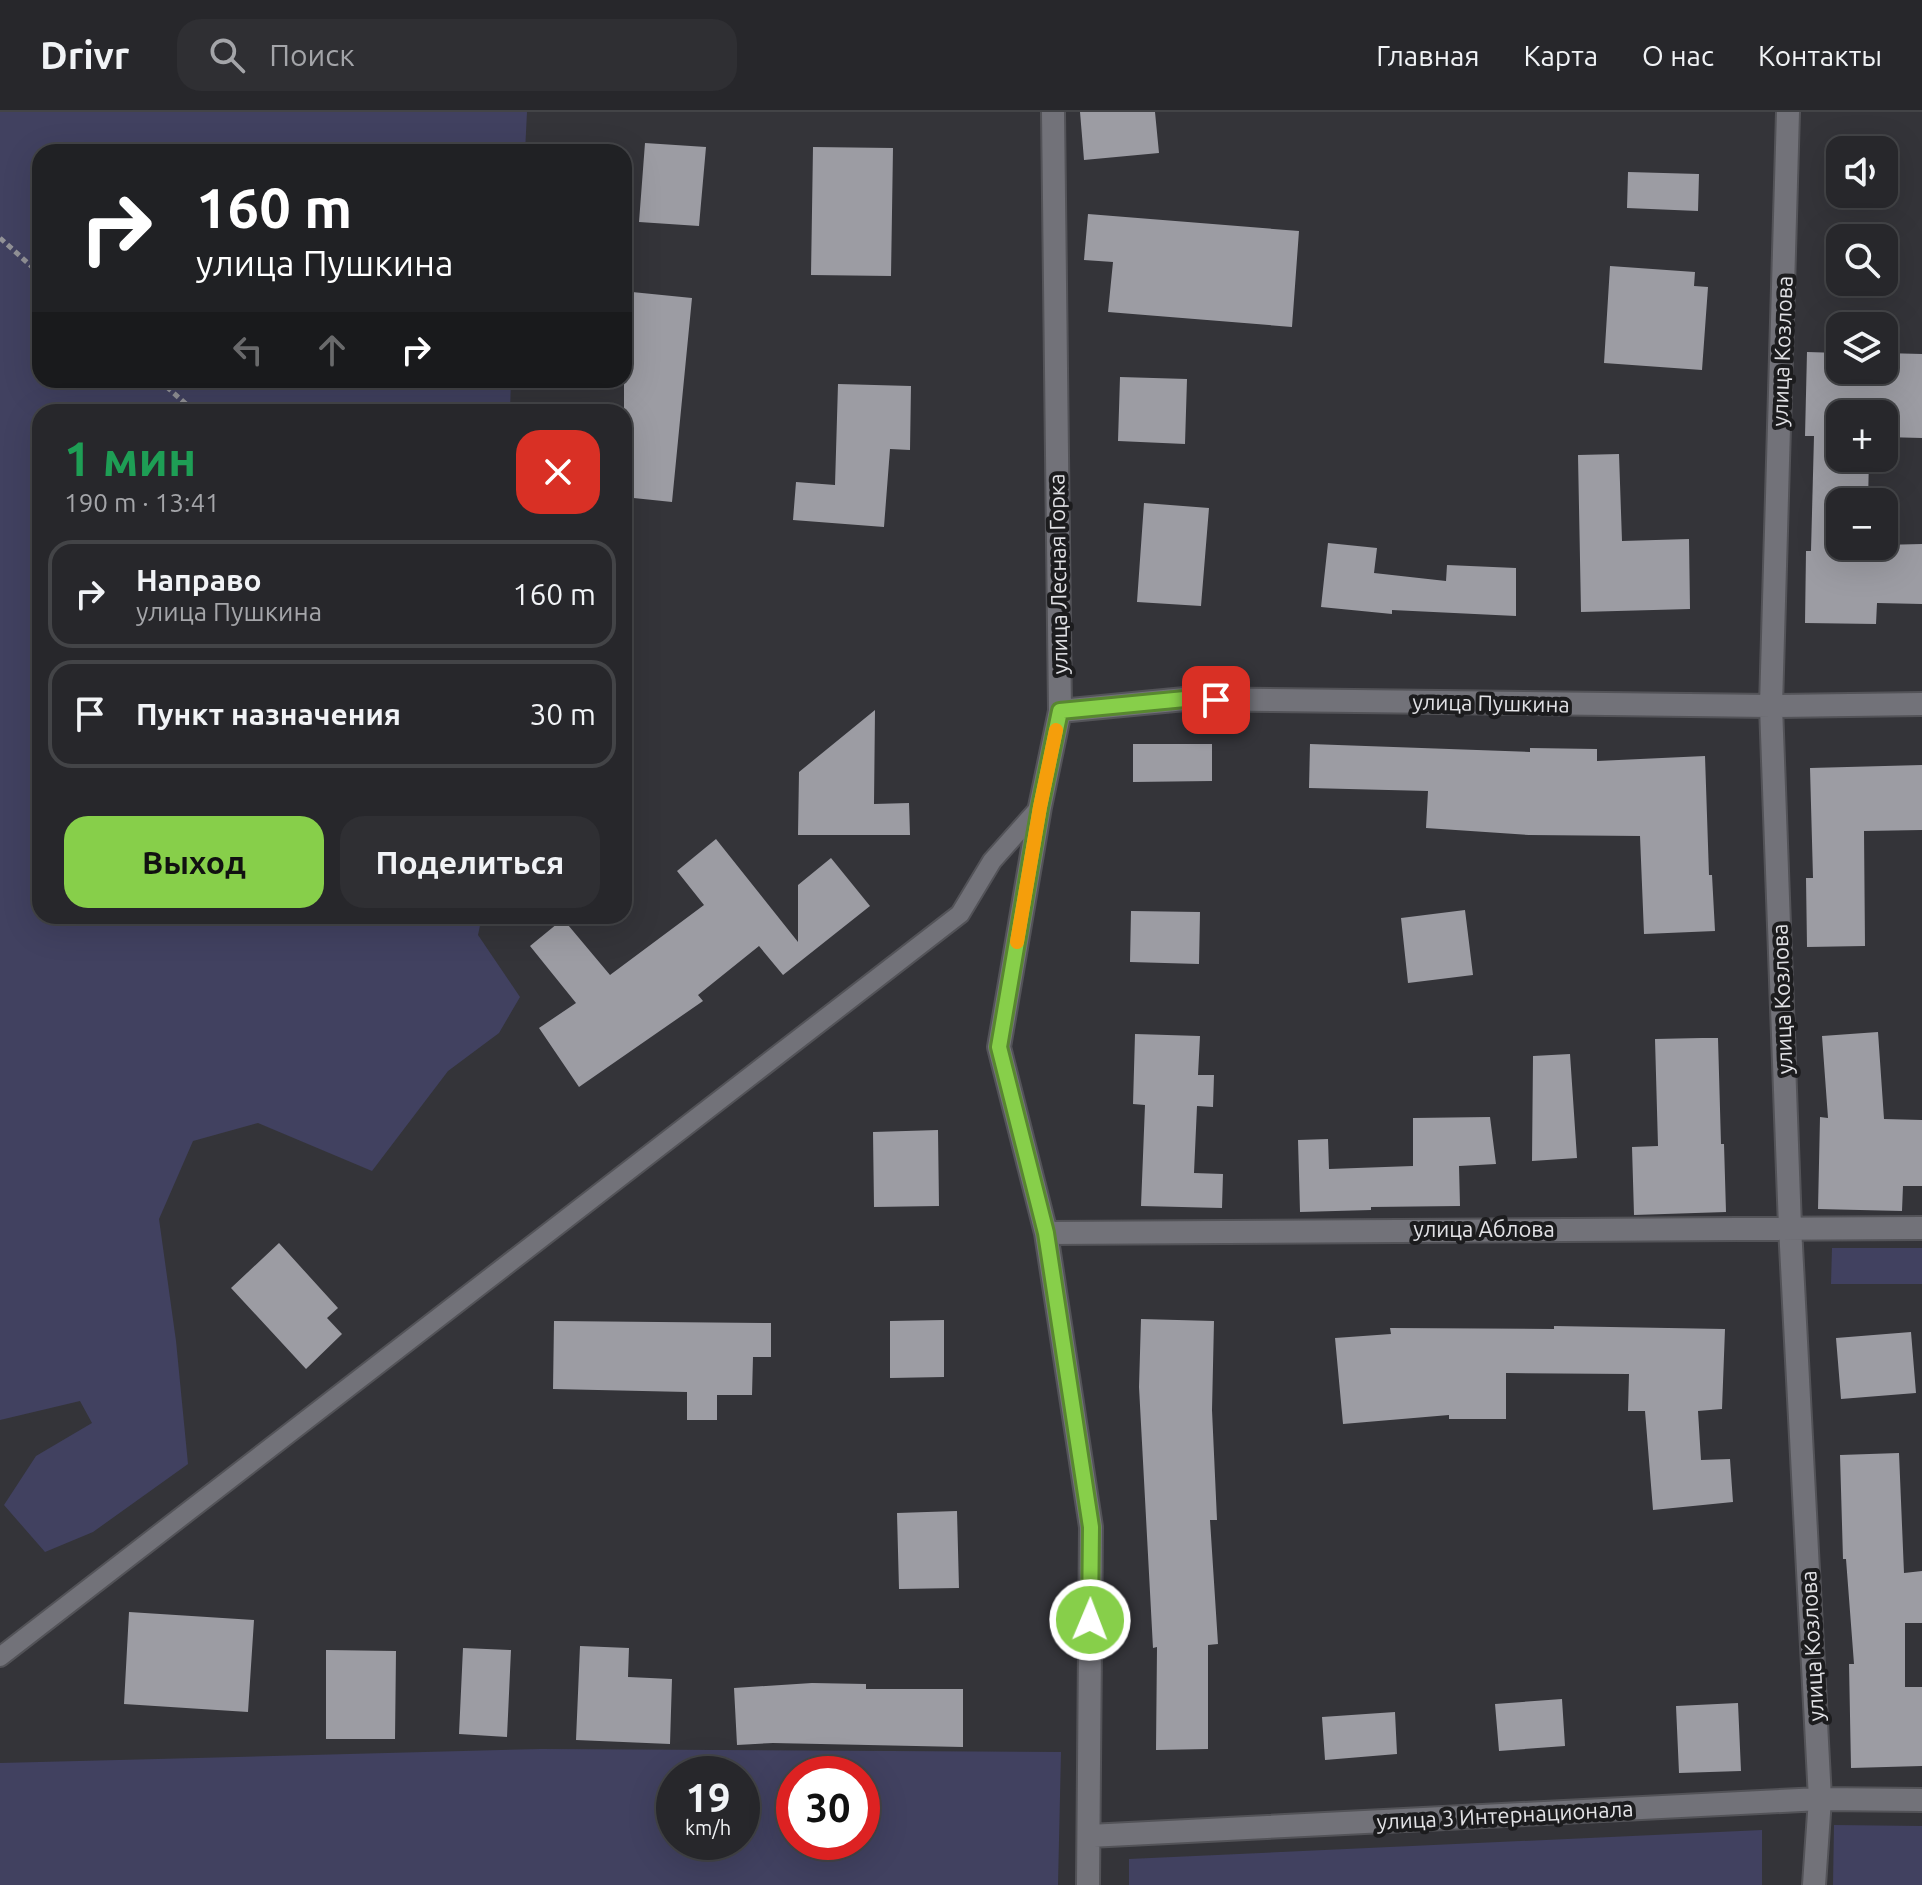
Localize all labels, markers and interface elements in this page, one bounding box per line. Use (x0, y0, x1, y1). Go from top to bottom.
search box (177, 19, 737, 91)
icon: search (205, 33, 249, 77)
text: Drivr (40, 34, 129, 76)
text: Поиск (269, 38, 355, 72)
text: Главная (1376, 40, 1479, 71)
text: Карта (1523, 40, 1598, 71)
text: О нас (1642, 40, 1714, 71)
text: Контакты (1758, 40, 1882, 71)
map controls (1826, 136, 1898, 560)
button: sound (1826, 136, 1898, 208)
icon: right (64, 176, 168, 280)
text: 160 m (196, 176, 352, 239)
button: search (1826, 224, 1898, 296)
text: улица Пушкина (196, 242, 454, 283)
street label: улица Козлова (1766, 275, 1797, 427)
button: layers (1826, 312, 1898, 384)
icon: left (226, 328, 270, 372)
icon: ahead (310, 328, 354, 372)
icon: right (394, 328, 438, 372)
button: + (1826, 400, 1898, 472)
button: close (516, 430, 600, 514)
text: 1 мин (64, 431, 196, 485)
street label: улица Лесная Горка (1043, 473, 1072, 675)
text: 190 m · 13:41 (64, 488, 220, 517)
button: − (1826, 488, 1898, 560)
text: Направо (136, 563, 262, 597)
icon: right (68, 572, 112, 616)
text: 160 m (512, 577, 596, 611)
text: улица Пушкина (136, 597, 322, 626)
pin (1182, 666, 1250, 734)
icon: arrive (1194, 678, 1238, 722)
street label: улица Пушкина (1412, 689, 1570, 716)
icon: arrive (68, 692, 112, 736)
text: Пункт назначения (136, 697, 401, 731)
text: 30 m (529, 697, 596, 731)
button: Выход (64, 816, 324, 908)
button: Поделиться (340, 816, 600, 908)
street label: улица Козлова (1766, 923, 1797, 1075)
street label: улица Аблова (1413, 1216, 1555, 1241)
street label: улица Козлова (1795, 1570, 1828, 1722)
position arrow (1048, 1578, 1132, 1662)
speed limit sign: 30 (776, 1756, 880, 1860)
text: 19 (685, 1775, 731, 1820)
street label: улица 3 Интернационала (1376, 1795, 1634, 1834)
text: km/h (685, 1816, 731, 1839)

